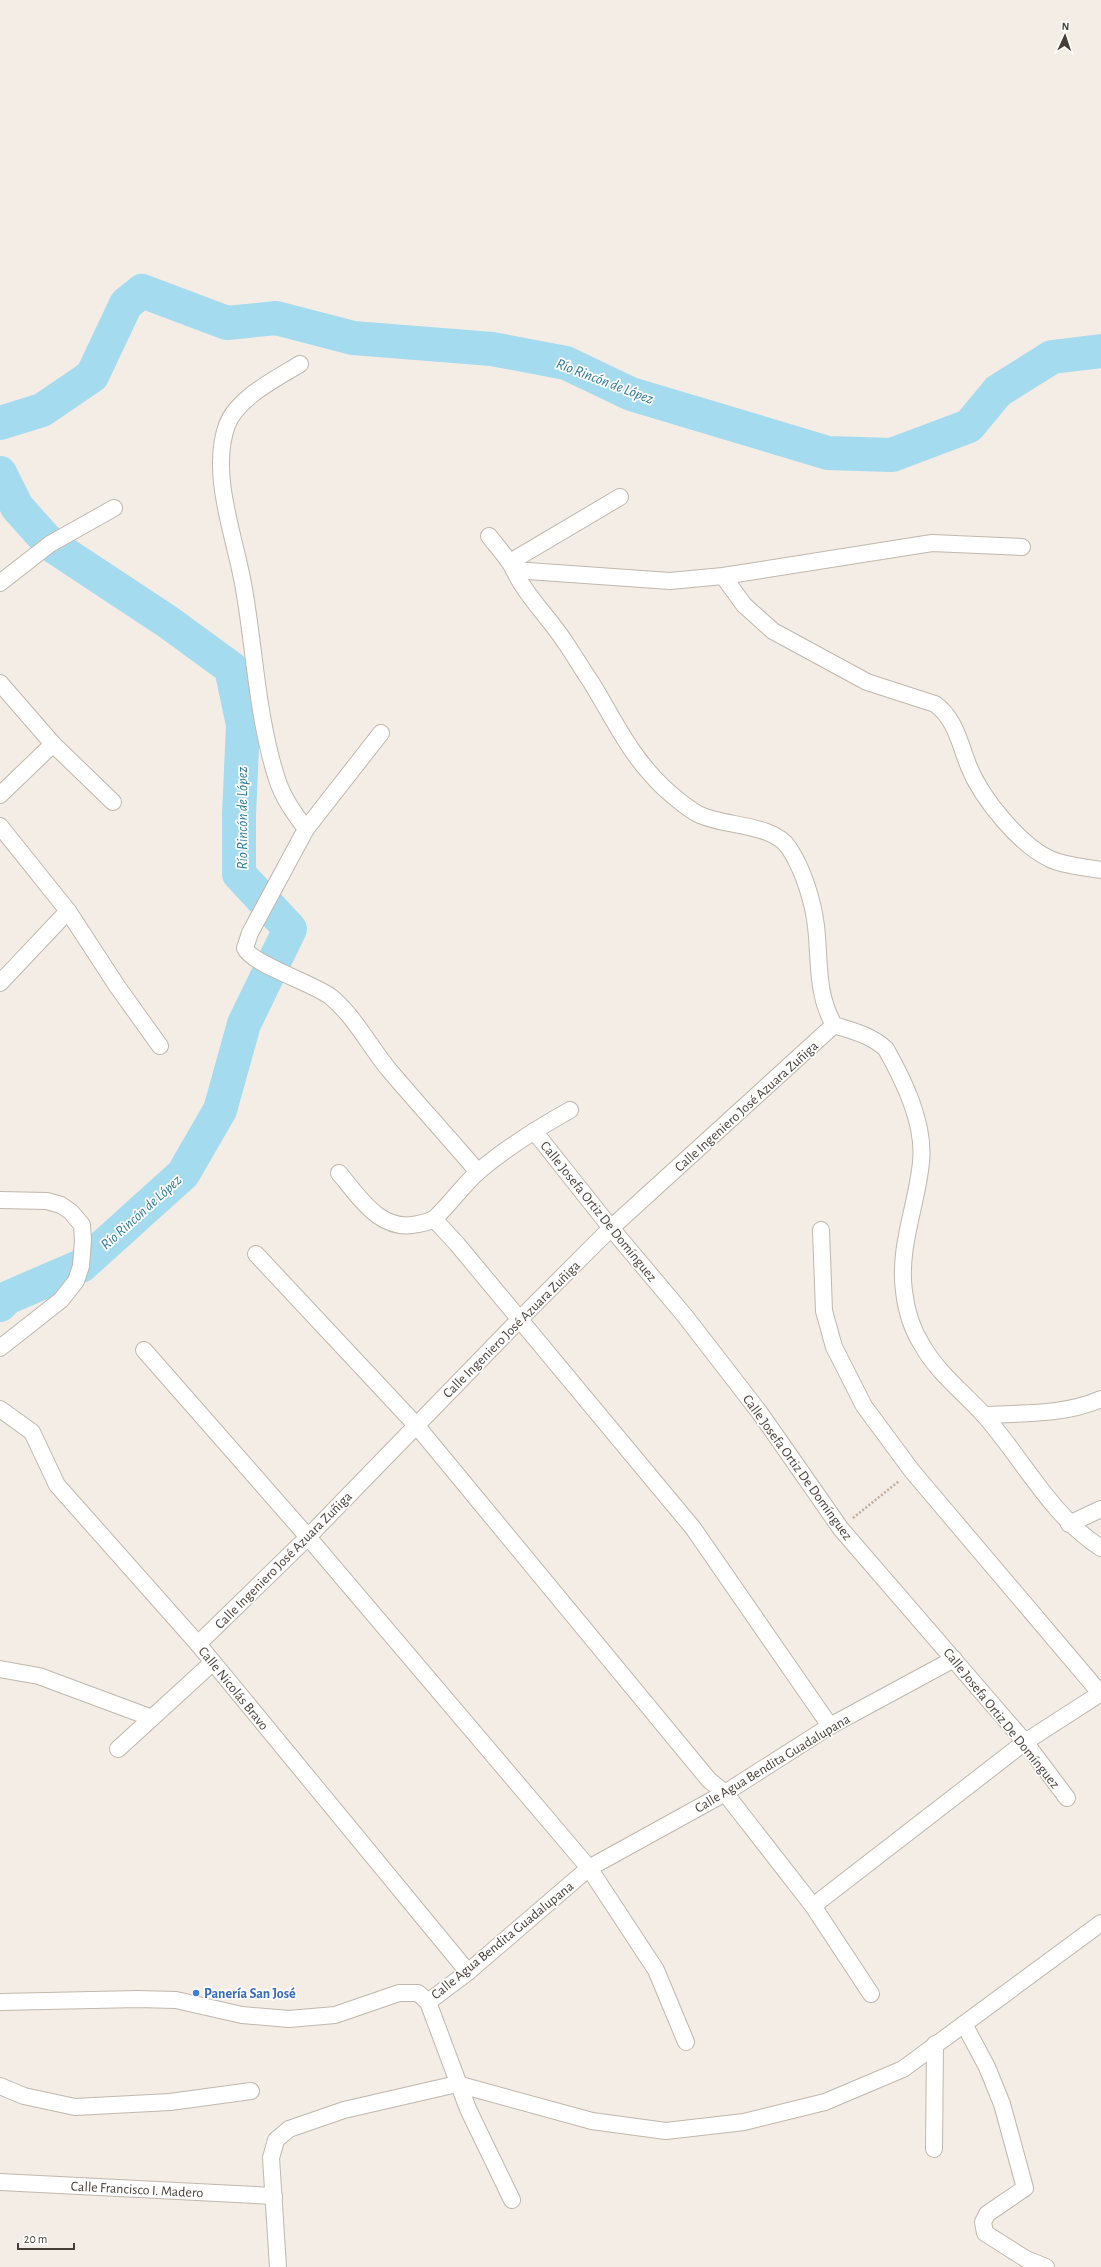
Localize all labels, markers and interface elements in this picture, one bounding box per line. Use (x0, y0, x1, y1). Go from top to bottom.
north arrow (1045, 16, 1085, 56)
text: N (1061, 21, 1070, 32)
water label: Río Rincón de López (554, 356, 656, 407)
water label: Río Rincón de López (235, 767, 250, 870)
street label: Calle Ingeniero José Azuara Zuñiga (672, 1038, 821, 1175)
street label: Calle Josefa Ortiz De Domínguez (537, 1139, 659, 1285)
water label: Río Rincón de López (98, 1172, 185, 1252)
street label: Calle Ingeniero José Azuara Zuñiga (440, 1258, 583, 1401)
street label: Calle Josefa Ortiz De Domínguez (740, 1392, 855, 1543)
street label: Calle Ingeniero José Azuara Zuñiga (212, 1489, 355, 1632)
street label: Calle Nicolás Bravo (195, 1644, 271, 1733)
street label: Calle Josefa Ortiz De Domínguez (940, 1646, 1062, 1792)
street label: Calle Agua Bendita Guadalupana (692, 1712, 853, 1816)
street label: Calle Agua Bendita Guadalupana (429, 1879, 577, 2002)
place label: Panería San José (204, 1987, 296, 2001)
marker: Panería San José (191, 1988, 201, 1998)
street label: Calle Francisco I. Madero (70, 2180, 204, 2200)
scale bar (18, 2225, 74, 2251)
text: 20 m (24, 2233, 47, 2245)

